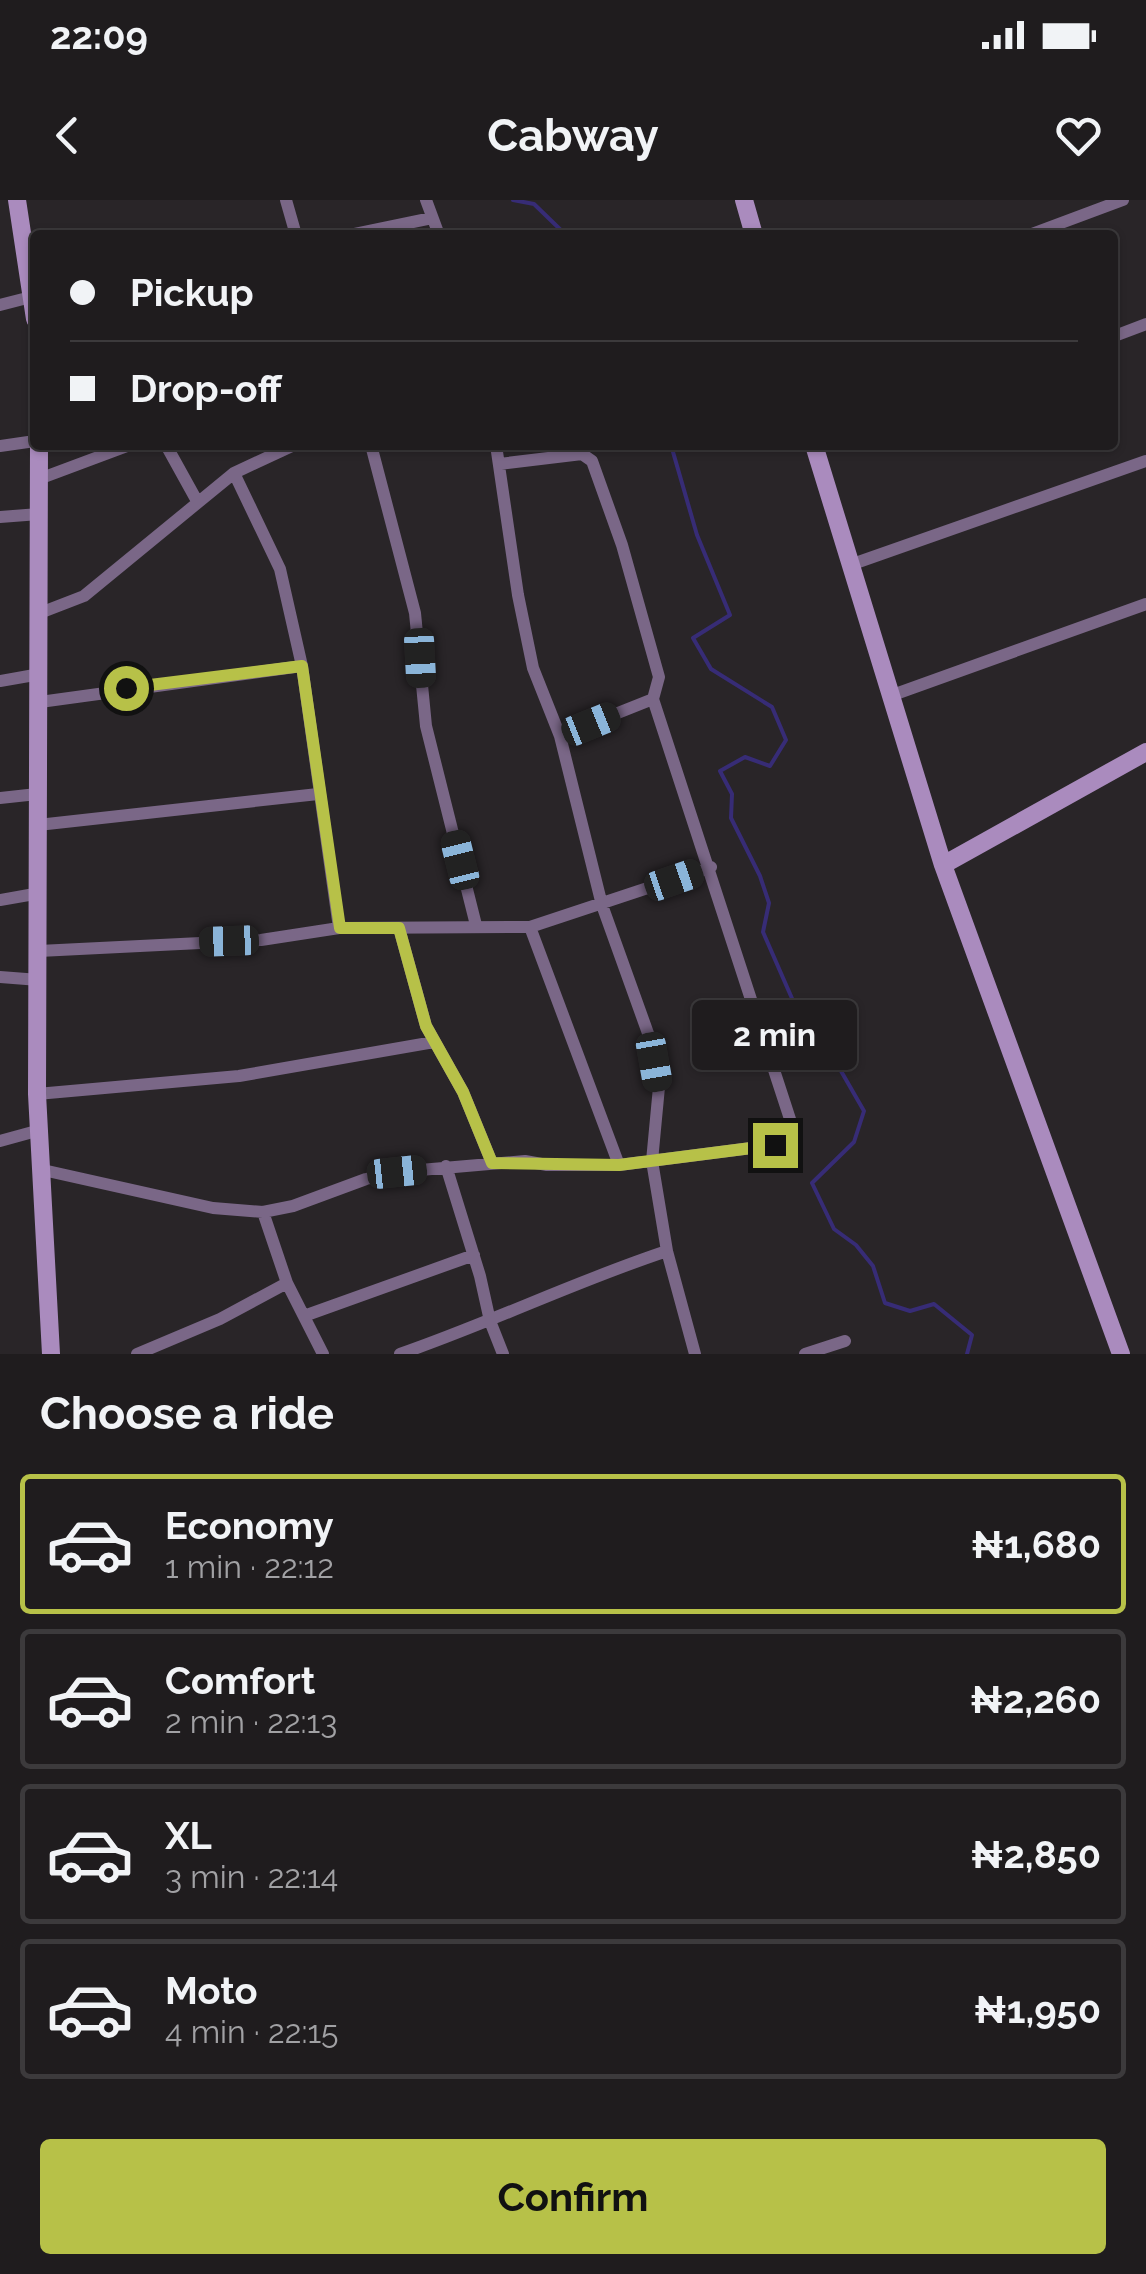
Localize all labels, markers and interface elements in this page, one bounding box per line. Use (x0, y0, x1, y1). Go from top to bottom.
text: 22:09 (50, 13, 148, 58)
icon: back (40, 108, 95, 163)
icon: heart (1051, 108, 1106, 163)
text: Cabway (487, 109, 659, 162)
text: Pickup (130, 270, 254, 315)
text: Drop-off (130, 366, 282, 411)
car (403, 627, 437, 689)
route start (104, 666, 149, 711)
car (558, 699, 624, 749)
car (438, 827, 482, 893)
car (641, 856, 707, 904)
car (198, 925, 260, 957)
callout: 2 min (692, 1000, 858, 1070)
text: 2 min (733, 1016, 816, 1053)
car (634, 1030, 674, 1094)
route end (753, 1123, 798, 1168)
car (366, 1154, 428, 1190)
text: Choose a ride (40, 1387, 334, 1440)
icon: car (45, 1499, 135, 1589)
text: Economy (165, 1503, 334, 1548)
text: ₦1,680 (971, 1522, 1101, 1567)
text: 1 min · 22:12 (165, 1548, 334, 1585)
icon: car (45, 1654, 135, 1744)
text: Comfort (165, 1658, 315, 1703)
text: ₦2,260 (970, 1677, 1101, 1722)
text: 2 min · 22:13 (165, 1703, 337, 1740)
icon: car (45, 1809, 135, 1899)
text: XL (165, 1813, 212, 1858)
text: ₦2,850 (971, 1832, 1101, 1877)
text: 3 min · 22:14 (165, 1858, 338, 1895)
icon: car (45, 1964, 135, 2054)
text: Moto (165, 1968, 258, 2013)
text: ₦1,950 (974, 1987, 1101, 2032)
text: 4 min · 22:15 (165, 2013, 339, 2050)
button: Confirm (40, 2139, 1106, 2254)

